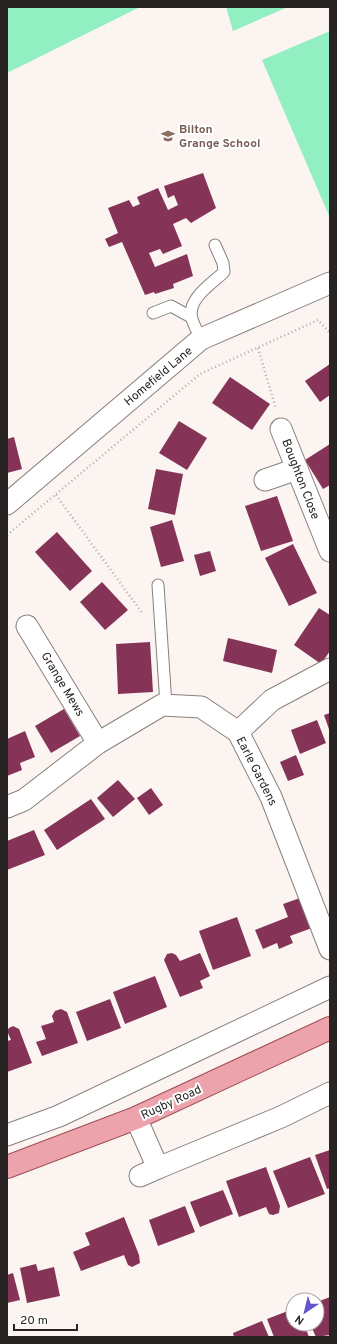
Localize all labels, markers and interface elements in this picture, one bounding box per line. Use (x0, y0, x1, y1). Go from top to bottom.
place label: Bilton Grange School (179, 122, 260, 152)
school or university icon: Bilton Grange School (160, 128, 176, 144)
street label: Homefield Lane (121, 344, 196, 410)
street label: Boughton Close (277, 437, 323, 522)
street label: Grange Mews (37, 649, 88, 720)
street label: Earle Gardens (232, 734, 280, 809)
street label: Rugby Road (139, 1082, 204, 1124)
north arrow (285, 1292, 325, 1332)
scale bar (14, 1306, 77, 1332)
text: N (293, 1311, 307, 1327)
text: 20 m (20, 1313, 48, 1329)

